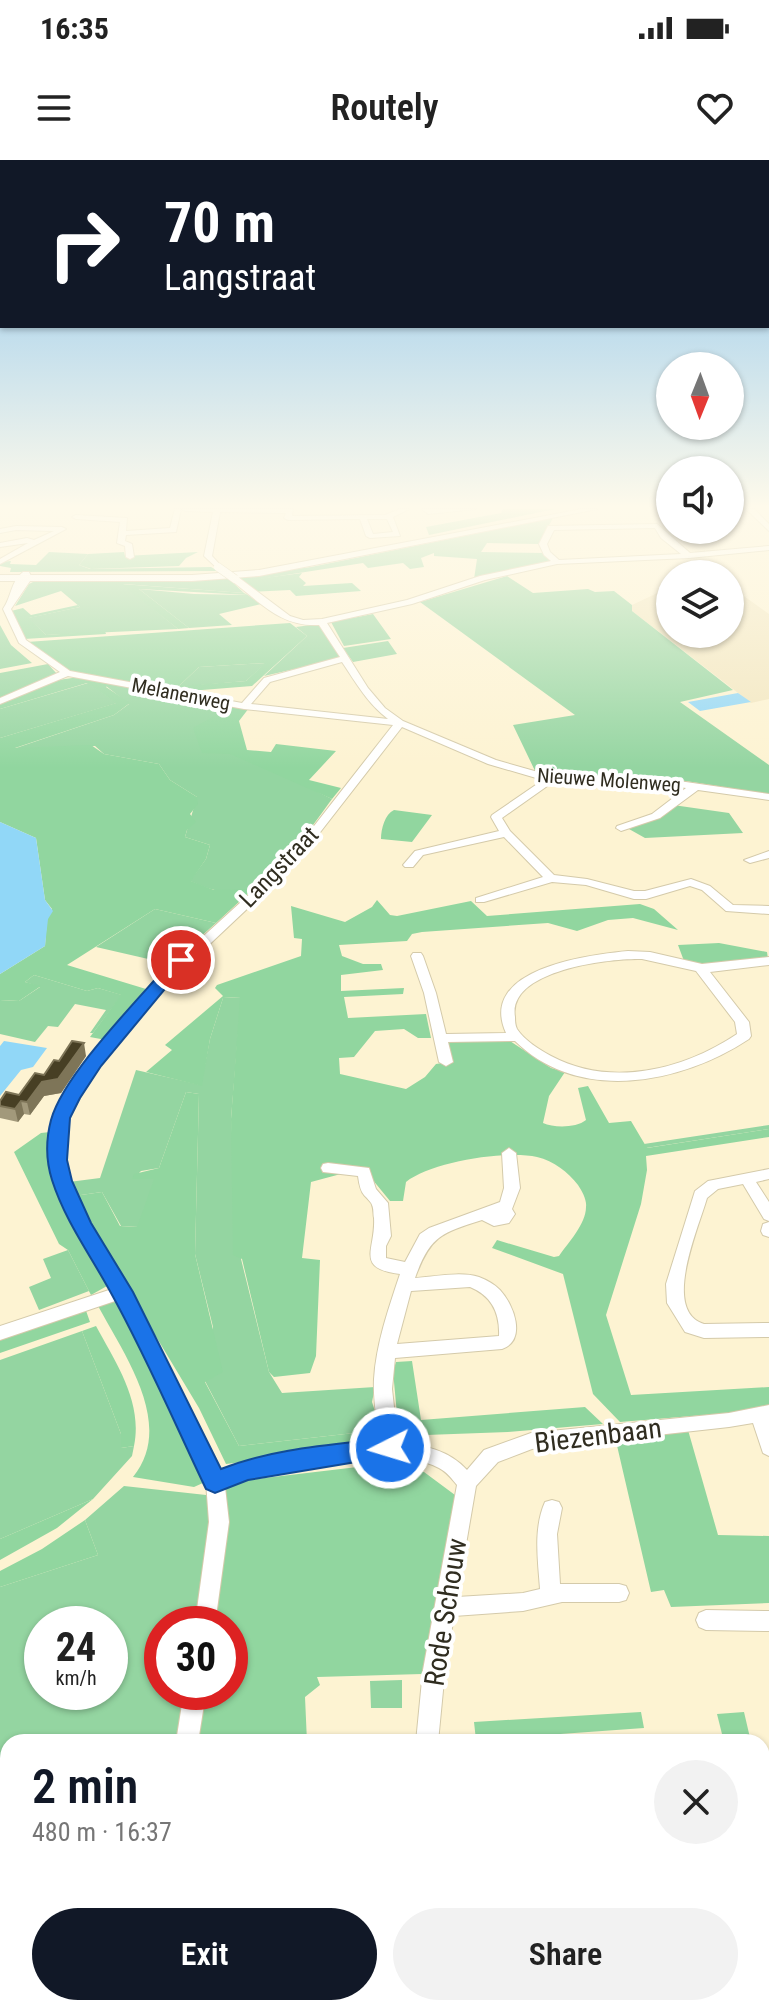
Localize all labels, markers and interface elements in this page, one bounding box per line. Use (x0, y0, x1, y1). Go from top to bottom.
text: 16:35 (40, 11, 109, 46)
icon: menu (32, 86, 76, 130)
icon: heart (693, 86, 737, 130)
text: Routely (330, 87, 439, 129)
text: 70 m (164, 190, 275, 256)
icon: right (32, 192, 136, 296)
text: Langstraat (164, 257, 316, 299)
north arrow (656, 352, 744, 440)
map controls (656, 352, 744, 648)
button: sound (656, 456, 744, 544)
button: layers (656, 560, 744, 648)
street label: Melanenweg (130, 673, 232, 715)
street label: Nieuwe Molenweg (536, 763, 682, 797)
street label: Langstraat (234, 821, 324, 913)
pin (147, 926, 215, 994)
icon: arrive (159, 938, 203, 982)
position arrow (348, 1406, 432, 1490)
street label: Biezenbaan (533, 1411, 663, 1460)
street label: Rode Schouw (418, 1536, 473, 1688)
speed limit sign: 30 (144, 1606, 248, 1710)
text: 24 (56, 1624, 96, 1671)
text: km/h (55, 1666, 97, 1690)
text: 2 min (32, 1758, 138, 1815)
button: close (654, 1760, 738, 1844)
text: 480 m · 16:37 (32, 1817, 172, 1847)
button: Exit (32, 1908, 377, 2000)
button: Share (393, 1908, 738, 2000)

